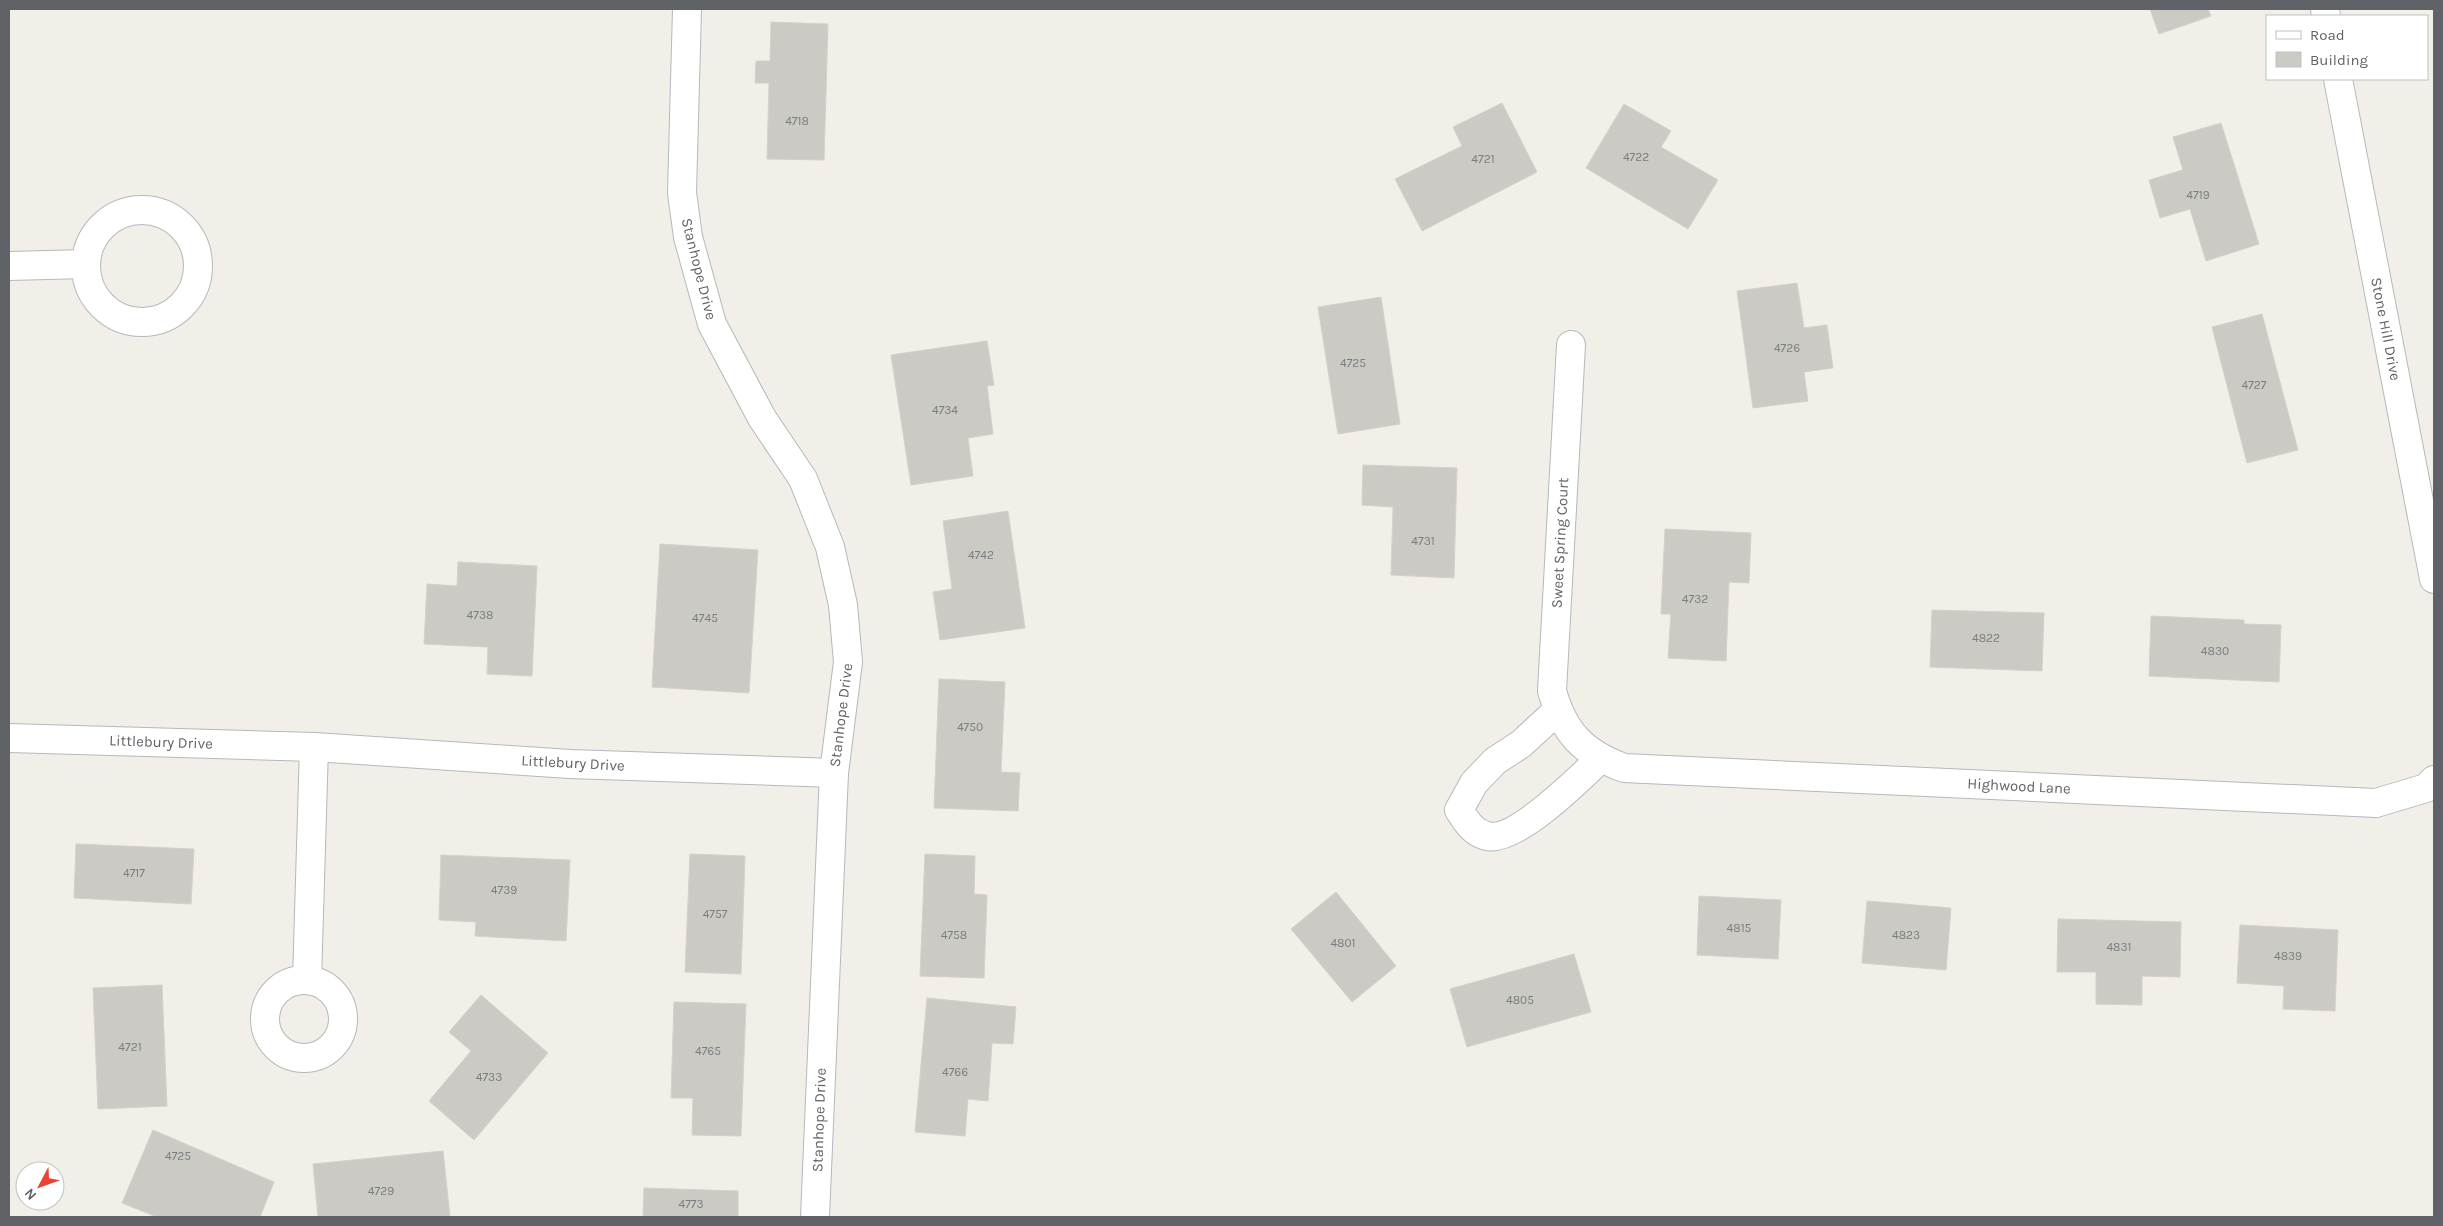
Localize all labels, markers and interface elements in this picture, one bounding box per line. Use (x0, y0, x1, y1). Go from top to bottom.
legend (2266, 15, 2428, 80)
text: Road (2310, 26, 2345, 44)
text: Building (2310, 51, 2368, 69)
house number: 4718 (785, 114, 809, 128)
house number: 4722 (1623, 150, 1649, 164)
house number: 4721 (1471, 152, 1495, 166)
house number: 4719 (2186, 188, 2210, 202)
street label: Stanhope Drive (678, 216, 720, 322)
street label: Stone Hill Drive (2367, 276, 2405, 382)
house number: 4726 (1774, 341, 1800, 355)
house number: 4725 (1340, 356, 1366, 370)
house number: 4727 (2242, 378, 2267, 392)
house number: 4734 (932, 403, 958, 417)
street label: Sweet Spring Court (1548, 477, 1572, 609)
house number: 4731 (1411, 534, 1435, 548)
house number: 4742 (968, 548, 994, 562)
house number: 4732 (1682, 592, 1708, 606)
house number: 4738 (467, 608, 493, 622)
house number: 4745 (692, 611, 718, 625)
house number: 4822 (1972, 631, 2000, 645)
house number: 4830 (2201, 644, 2229, 658)
street label: Stanhope Drive (826, 662, 856, 768)
house number: 4750 (957, 720, 983, 734)
street label: Littlebury Drive (109, 731, 213, 753)
street label: Littlebury Drive (521, 751, 625, 775)
street label: Highwood Lane (1967, 774, 2071, 798)
house number: 4717 (123, 866, 145, 880)
house number: 4739 (491, 883, 517, 897)
house number: 4757 (703, 907, 728, 921)
house number: 4815 (1727, 921, 1752, 935)
house number: 4758 (941, 928, 967, 942)
house number: 4823 (1892, 928, 1920, 942)
house number: 4801 (1330, 936, 1356, 950)
house number: 4831 (2106, 940, 2132, 954)
house number: 4839 (2274, 949, 2302, 963)
house number: 4805 (1506, 993, 1534, 1007)
house number: 4721 (118, 1040, 142, 1054)
house number: 4765 (695, 1044, 721, 1058)
house number: 4766 (942, 1065, 968, 1079)
street label: Stanhope Drive (808, 1068, 830, 1172)
house number: 4733 (476, 1070, 502, 1084)
house number: 4725 (165, 1149, 191, 1163)
north arrow (15, 1161, 65, 1211)
house number: 4729 (368, 1184, 394, 1198)
text: N (21, 1185, 40, 1204)
house number: 4773 (678, 1197, 704, 1211)

